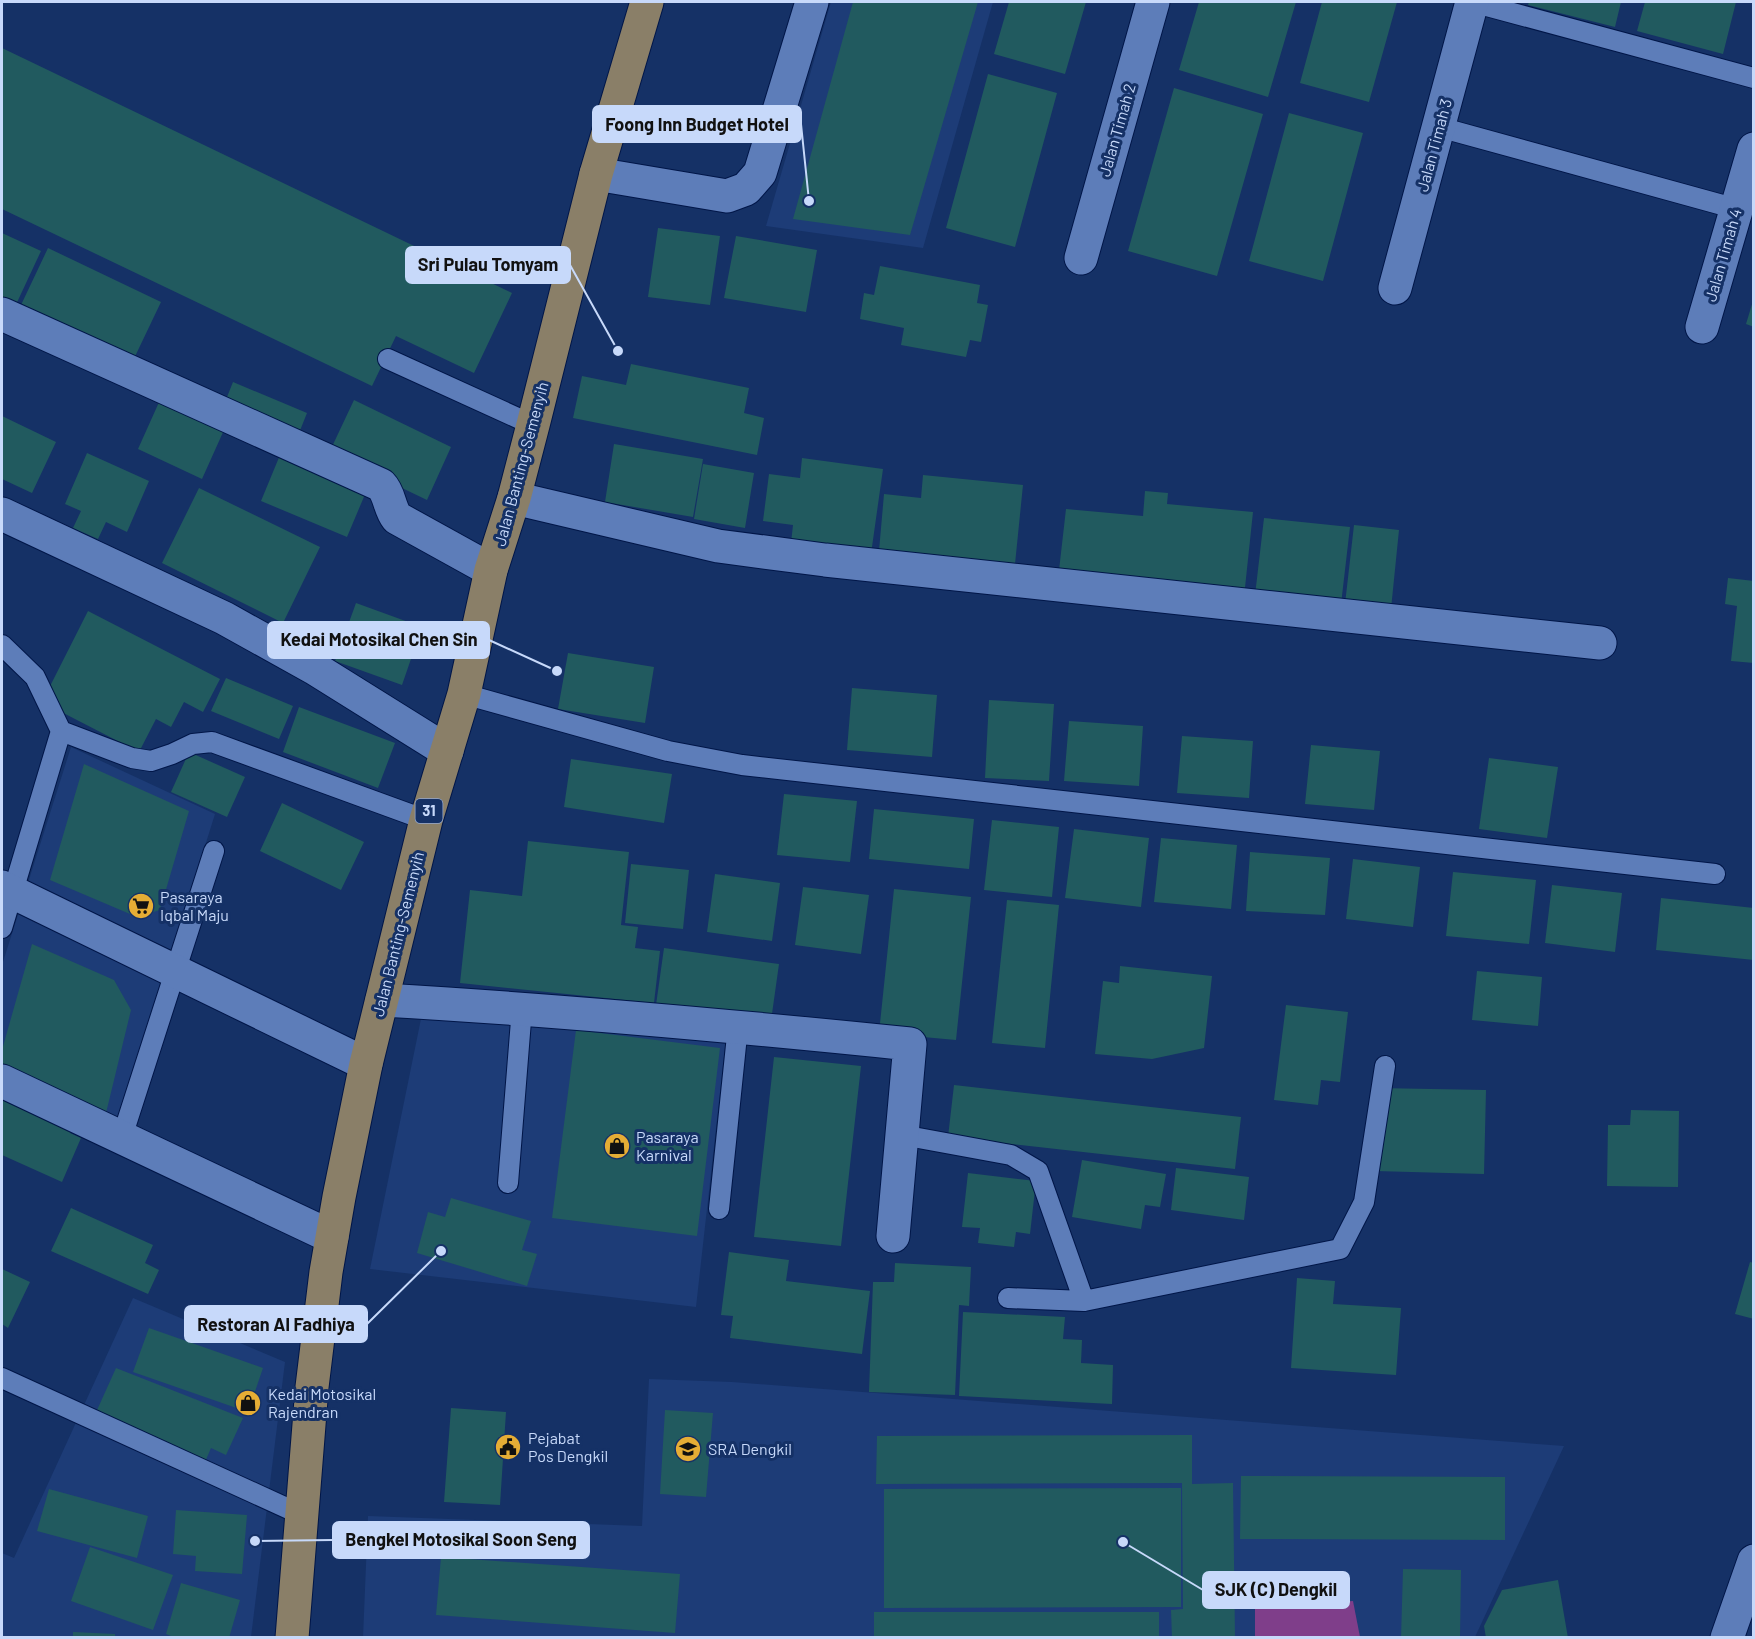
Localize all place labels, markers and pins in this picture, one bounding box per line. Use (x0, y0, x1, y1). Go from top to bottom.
callout: Foong Inn Budget Hotel (593, 106, 801, 142)
callout: Sri Pulau Tomyam (406, 247, 570, 283)
callout: Kedai Motosikal Chen Sin (268, 622, 489, 658)
place label: Pasaraya Iqbal Maju (160, 887, 229, 924)
supermarket icon: Pasaraya Iqbal Maju (126, 891, 156, 921)
place label: Pasaraya Karnival (636, 1127, 699, 1164)
shop icon: Pasaraya Karnival (602, 1131, 632, 1161)
callout: Restoran Al Fadhiya (185, 1306, 367, 1342)
place label: Kedai Motosikal Rajendran (268, 1384, 376, 1421)
shop icon: Kedai Motosikal Rajendran (233, 1388, 263, 1418)
place label: Pejabat Pos Dengkil (528, 1428, 608, 1465)
public building icon: Pejabat Pos Dengkil (493, 1432, 523, 1462)
school or university icon: SRA Dengkil (673, 1434, 703, 1464)
place label: SRA Dengkil (708, 1439, 792, 1458)
callout: Bengkel Motosikal Soon Seng (333, 1522, 589, 1558)
callout: SJK (C) Dengkil (1203, 1572, 1349, 1608)

